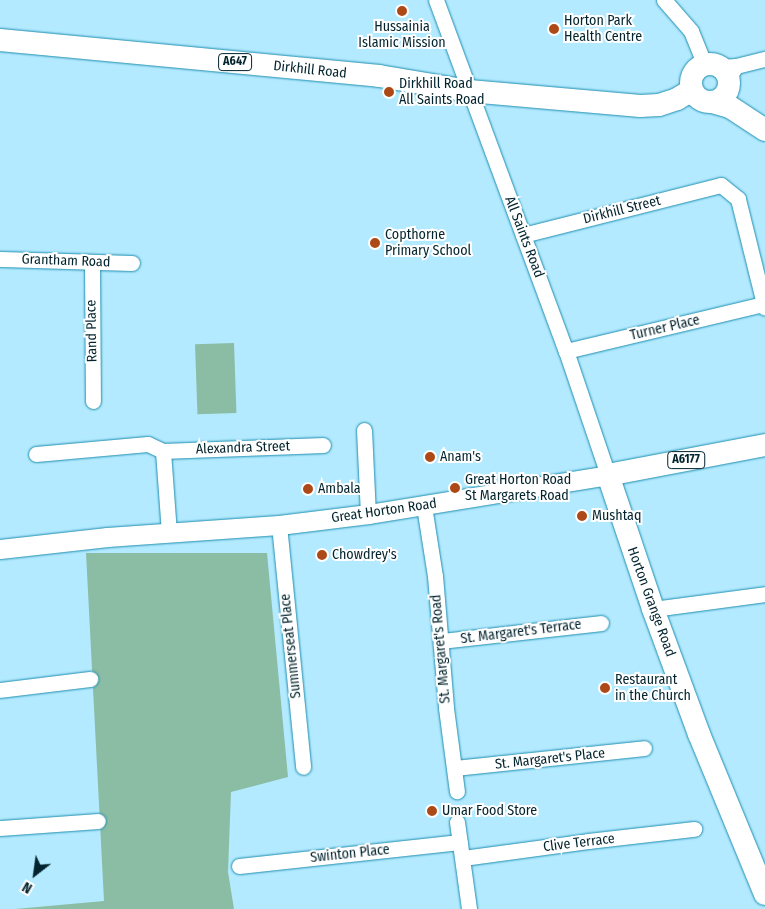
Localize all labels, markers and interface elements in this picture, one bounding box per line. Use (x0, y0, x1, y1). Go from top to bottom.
marker: Hussainia Islamic Mission (396, 5, 408, 17)
place label: Horton Park Health Centre (564, 13, 642, 46)
place label: Hussainia Islamic Mission (358, 19, 446, 52)
marker: Horton Park Health Centre (548, 23, 560, 35)
road number: A647 (218, 52, 252, 72)
street label: Dirkhill Road (272, 58, 348, 82)
place label: Dirkhill Road All Saints Road (399, 76, 485, 108)
marker: Dirkhill Road All Saints Road (383, 86, 395, 98)
street label: Dirkhill Street (582, 192, 662, 228)
street label: All Saints Road (501, 194, 547, 280)
place label: Copthorne Primary School (385, 227, 471, 260)
marker: Copthorne Primary School (369, 237, 381, 249)
street label: Grantham Road (21, 251, 111, 271)
street label: Rand Place (83, 299, 101, 363)
street label: Turner Place (629, 312, 701, 344)
street label: Alexandra Street (195, 438, 291, 458)
place label: Anam's (440, 449, 481, 465)
road number: A6177 (666, 450, 706, 470)
marker: Anam's (424, 451, 436, 463)
place label: Great Horton Road St Margarets Road (465, 472, 571, 504)
place label: Ambala (318, 481, 361, 497)
marker: Great Horton Road St Margarets Road (449, 482, 461, 494)
marker: Ambala (302, 483, 314, 495)
street label: Great Horton Road (330, 495, 438, 527)
place label: Mushtaq (592, 508, 641, 524)
marker: Mushtaq (576, 510, 588, 522)
street label: Horton Grange Road (623, 545, 679, 659)
place label: Chowdrey's (332, 547, 397, 563)
marker: Chowdrey's (316, 549, 328, 561)
street label: Summerseat Place (277, 593, 305, 699)
street label: St. Margaret's Road (428, 594, 454, 704)
street label: St. Margaret's Terrace (460, 616, 582, 648)
place label: Restaurant in the Church (615, 672, 691, 704)
marker: Restaurant in the Church (599, 682, 611, 694)
street label: St. Margaret's Place (494, 745, 606, 773)
place label: Umar Food Store (442, 803, 537, 819)
marker: Umar Food Store (426, 805, 438, 817)
street label: Clive Terrace (542, 830, 616, 856)
street label: Swinton Place (309, 841, 391, 867)
north arrow (10, 849, 60, 899)
text: N (19, 878, 35, 897)

